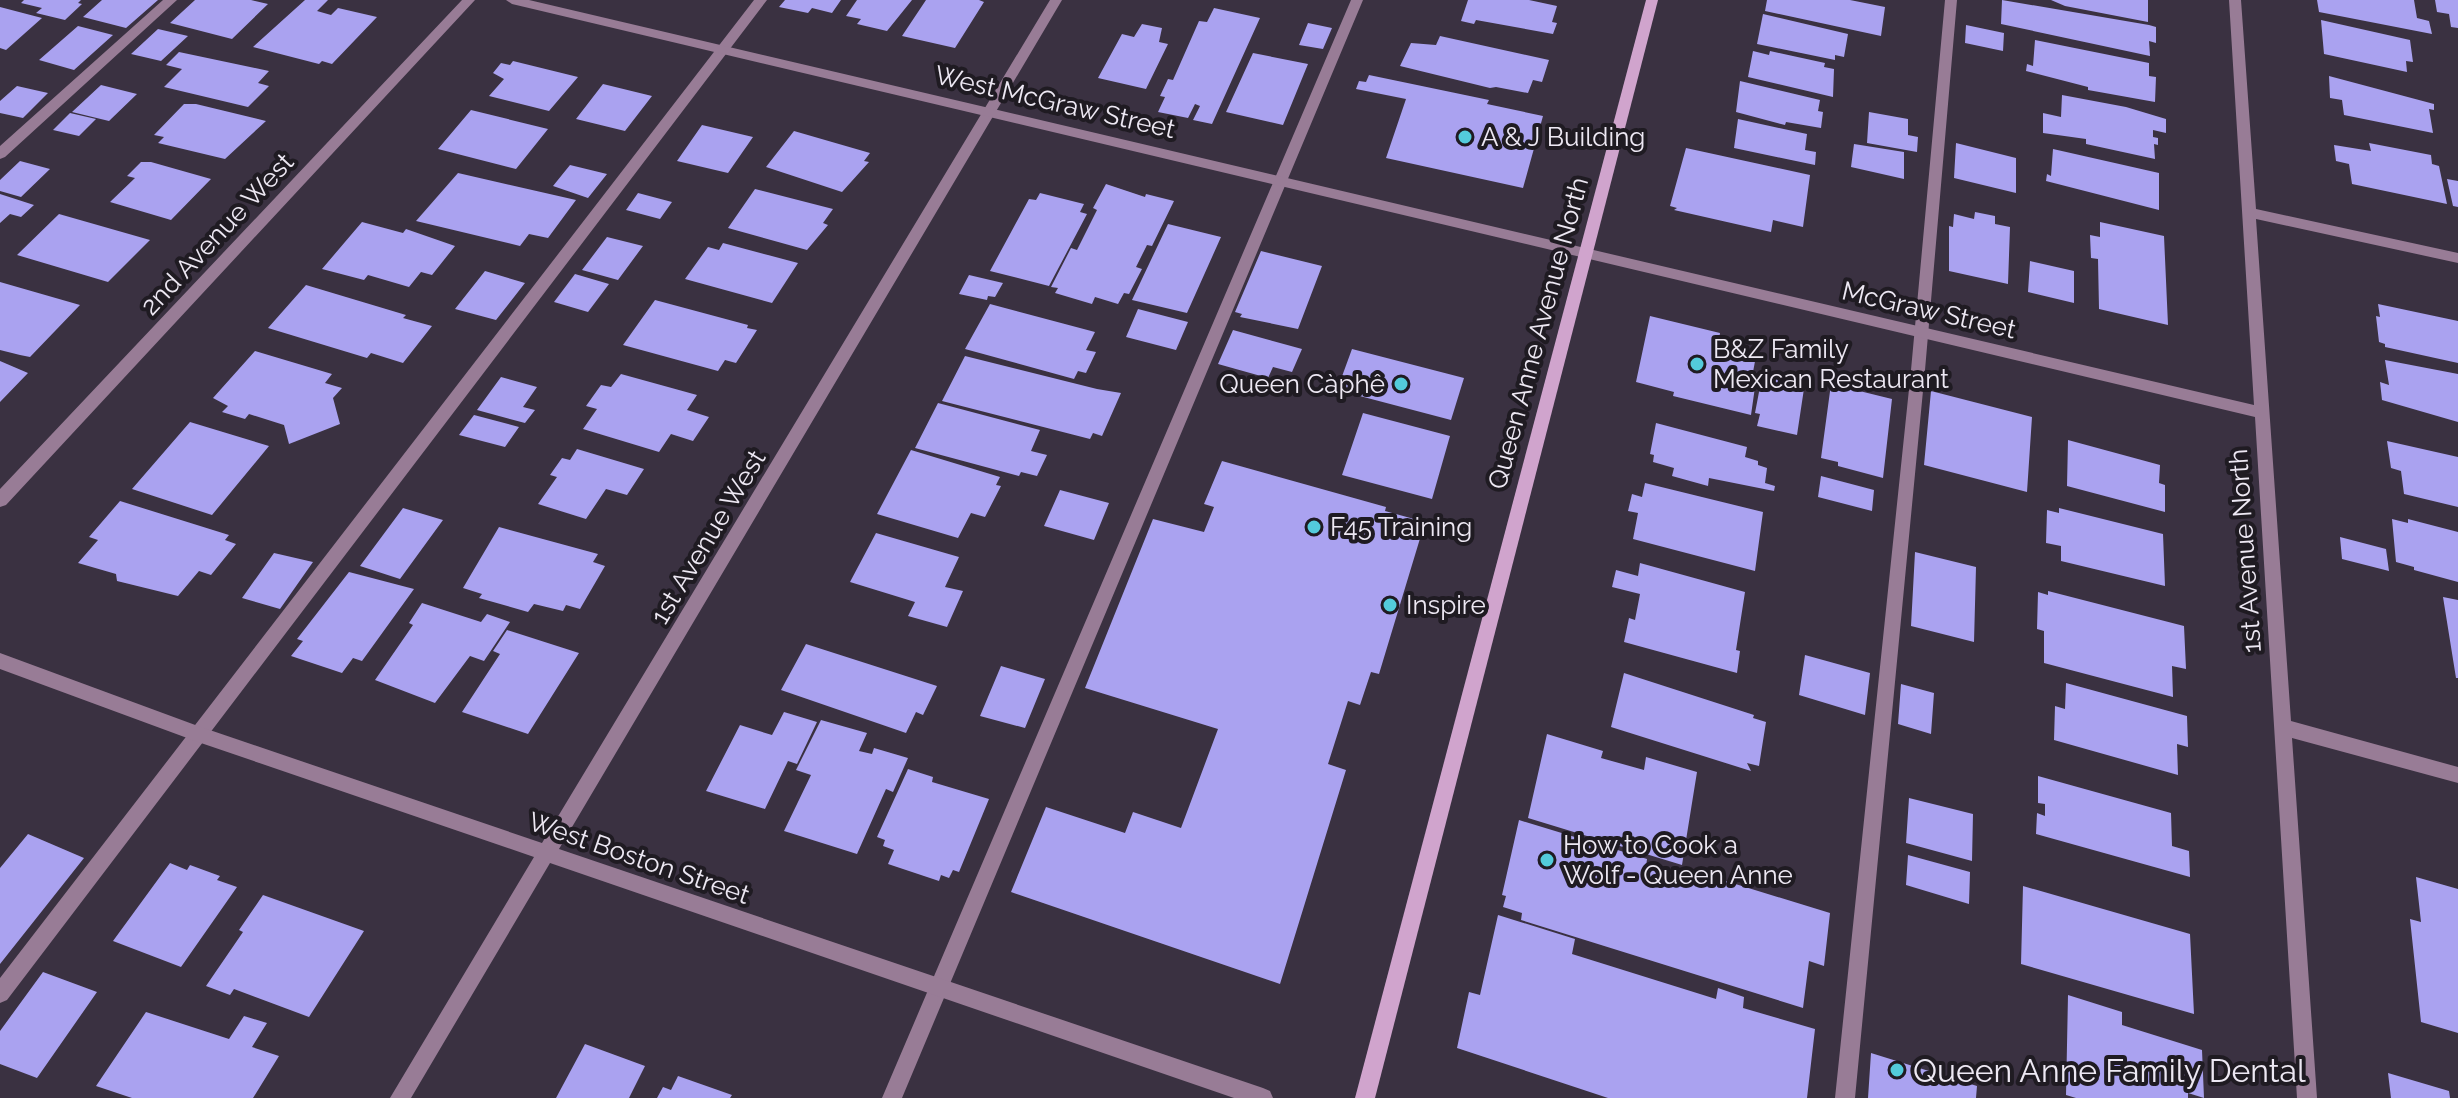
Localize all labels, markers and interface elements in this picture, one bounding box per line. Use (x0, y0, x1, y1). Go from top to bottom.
street label: West McGraw Street (932, 60, 1178, 144)
place label: A & J Building (1481, 122, 1645, 152)
marker: A & J Building (1456, 128, 1474, 146)
street label: 2nd Avenue West (135, 147, 300, 321)
street label: Queen Anne Avenue North (1482, 174, 1594, 492)
street label: McGraw Street (1839, 275, 2019, 345)
place label: B&Z Family Mexican Restaurant (1713, 334, 1949, 394)
marker: B&Z Family Mexican Restaurant (1688, 355, 1706, 373)
place label: Queen Càphê (1219, 369, 1385, 399)
marker: Queen Càphê (1392, 375, 1410, 393)
street label: 1st Avenue West (644, 445, 772, 629)
street label: 1st Avenue North (2223, 448, 2267, 654)
place label: F45 Training (1330, 512, 1472, 542)
marker: F45 Training (1305, 518, 1323, 536)
place label: Inspire (1406, 590, 1486, 620)
marker: Inspire (1381, 596, 1399, 614)
street label: West Boston Street (525, 806, 754, 910)
place label: How to Cook a Wolf - Queen Anne (1563, 830, 1793, 890)
marker: How to Cook a Wolf - Queen Anne (1538, 851, 1556, 869)
place label: Queen Anne Family Dental (1913, 1052, 2306, 1089)
marker: Queen Anne Family Dental (1888, 1061, 1906, 1079)

